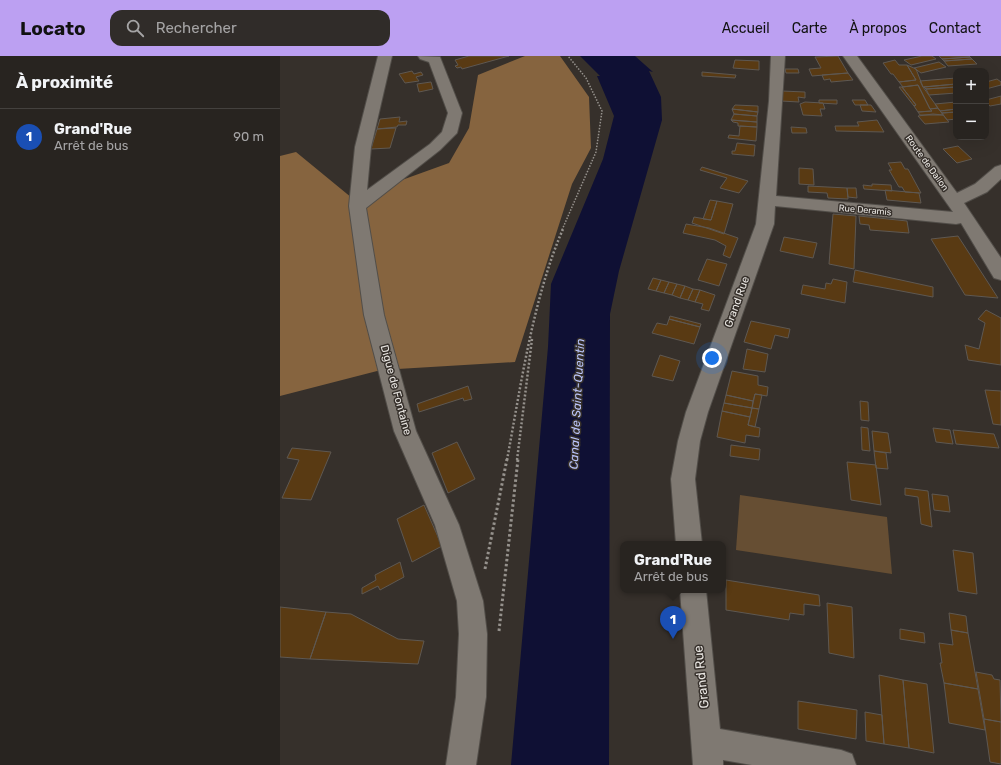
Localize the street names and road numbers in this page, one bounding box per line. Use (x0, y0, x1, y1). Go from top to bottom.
street label: Route de Dallon (904, 133, 950, 193)
street label: Rue Deramis (838, 203, 892, 217)
street label: Grand Rue (722, 275, 752, 329)
street label: Digue de Fontaine (378, 344, 414, 436)
street label: Grand Rue (690, 645, 712, 709)

